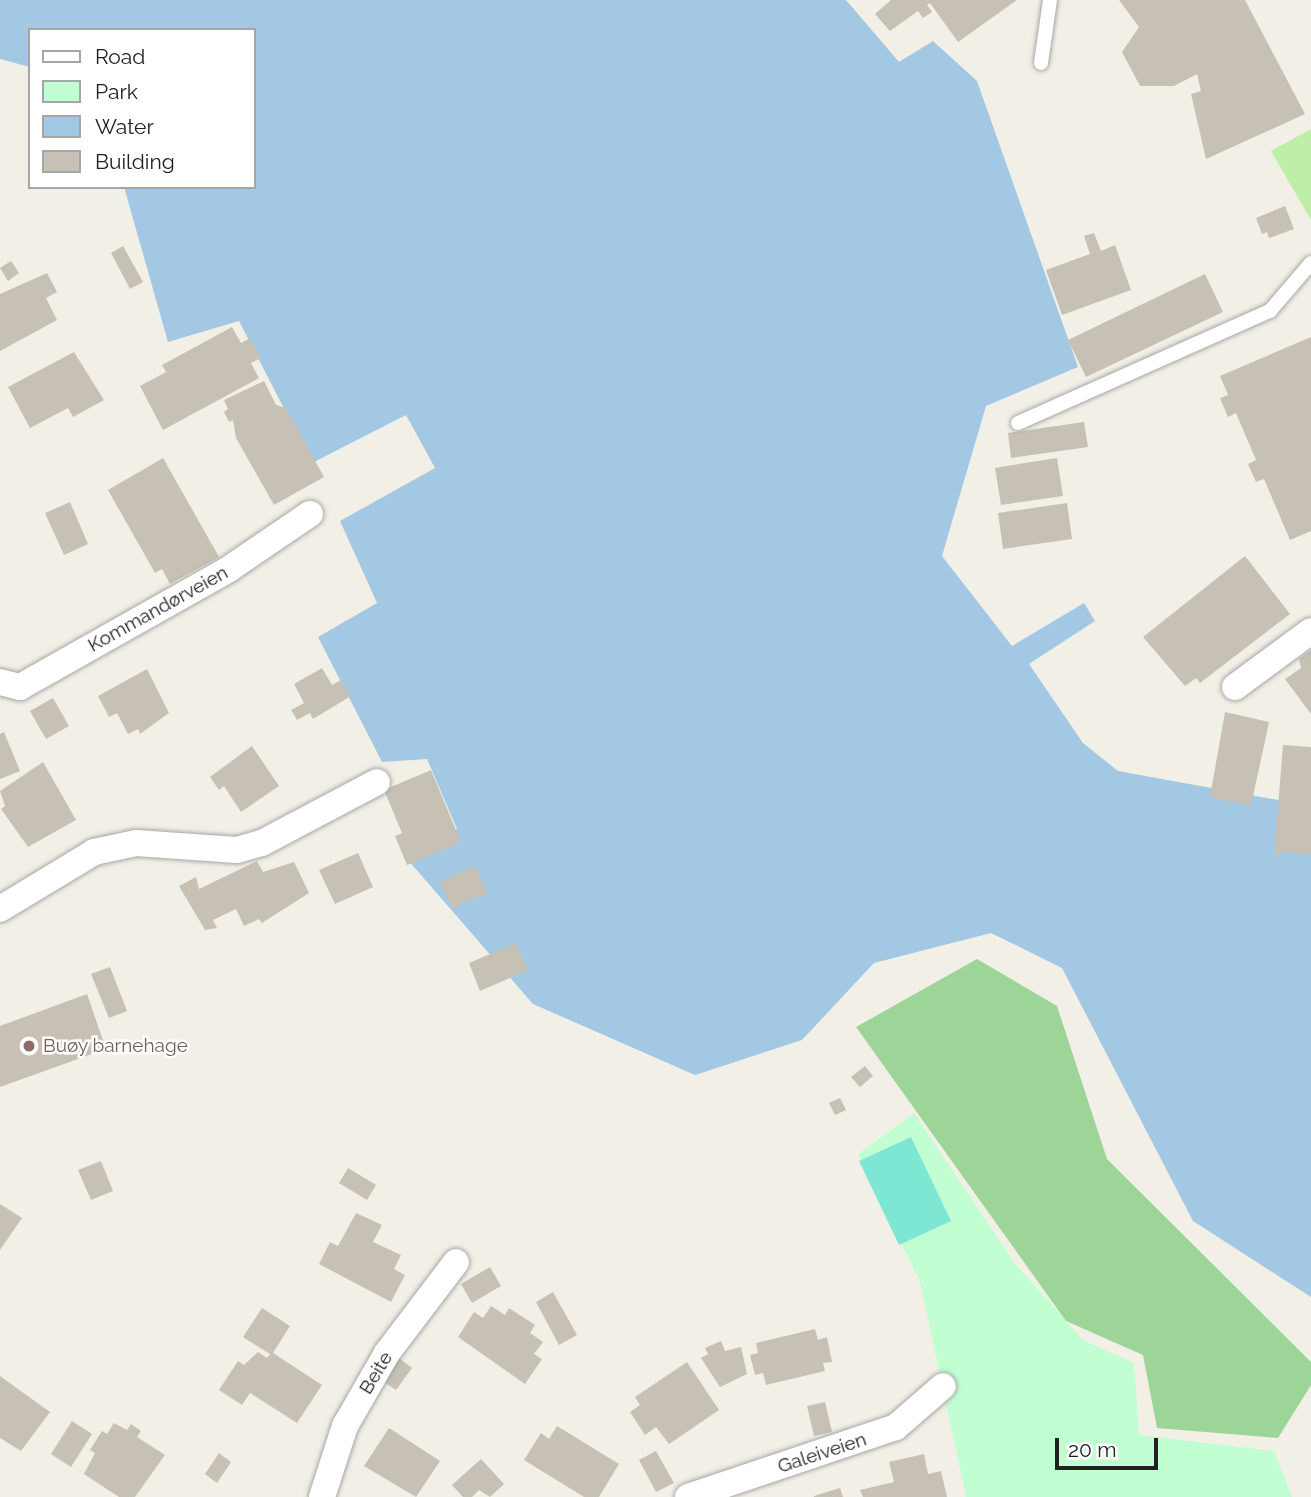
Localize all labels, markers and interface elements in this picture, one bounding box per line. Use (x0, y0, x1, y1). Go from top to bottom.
legend (28, 28, 256, 189)
text: Road (95, 44, 145, 69)
text: Park (95, 79, 138, 104)
text: Water (95, 114, 154, 139)
text: Building (95, 149, 175, 174)
street label: Kommandørveien (84, 561, 232, 657)
place label: Buøy barnehage (43, 1035, 188, 1057)
marker: Buøy barnehage (21, 1038, 37, 1054)
street label: Beite (355, 1348, 397, 1398)
scale bar (1059, 1424, 1162, 1468)
street label: Galeiveien (775, 1428, 869, 1478)
text: 20 m (1068, 1437, 1116, 1462)

